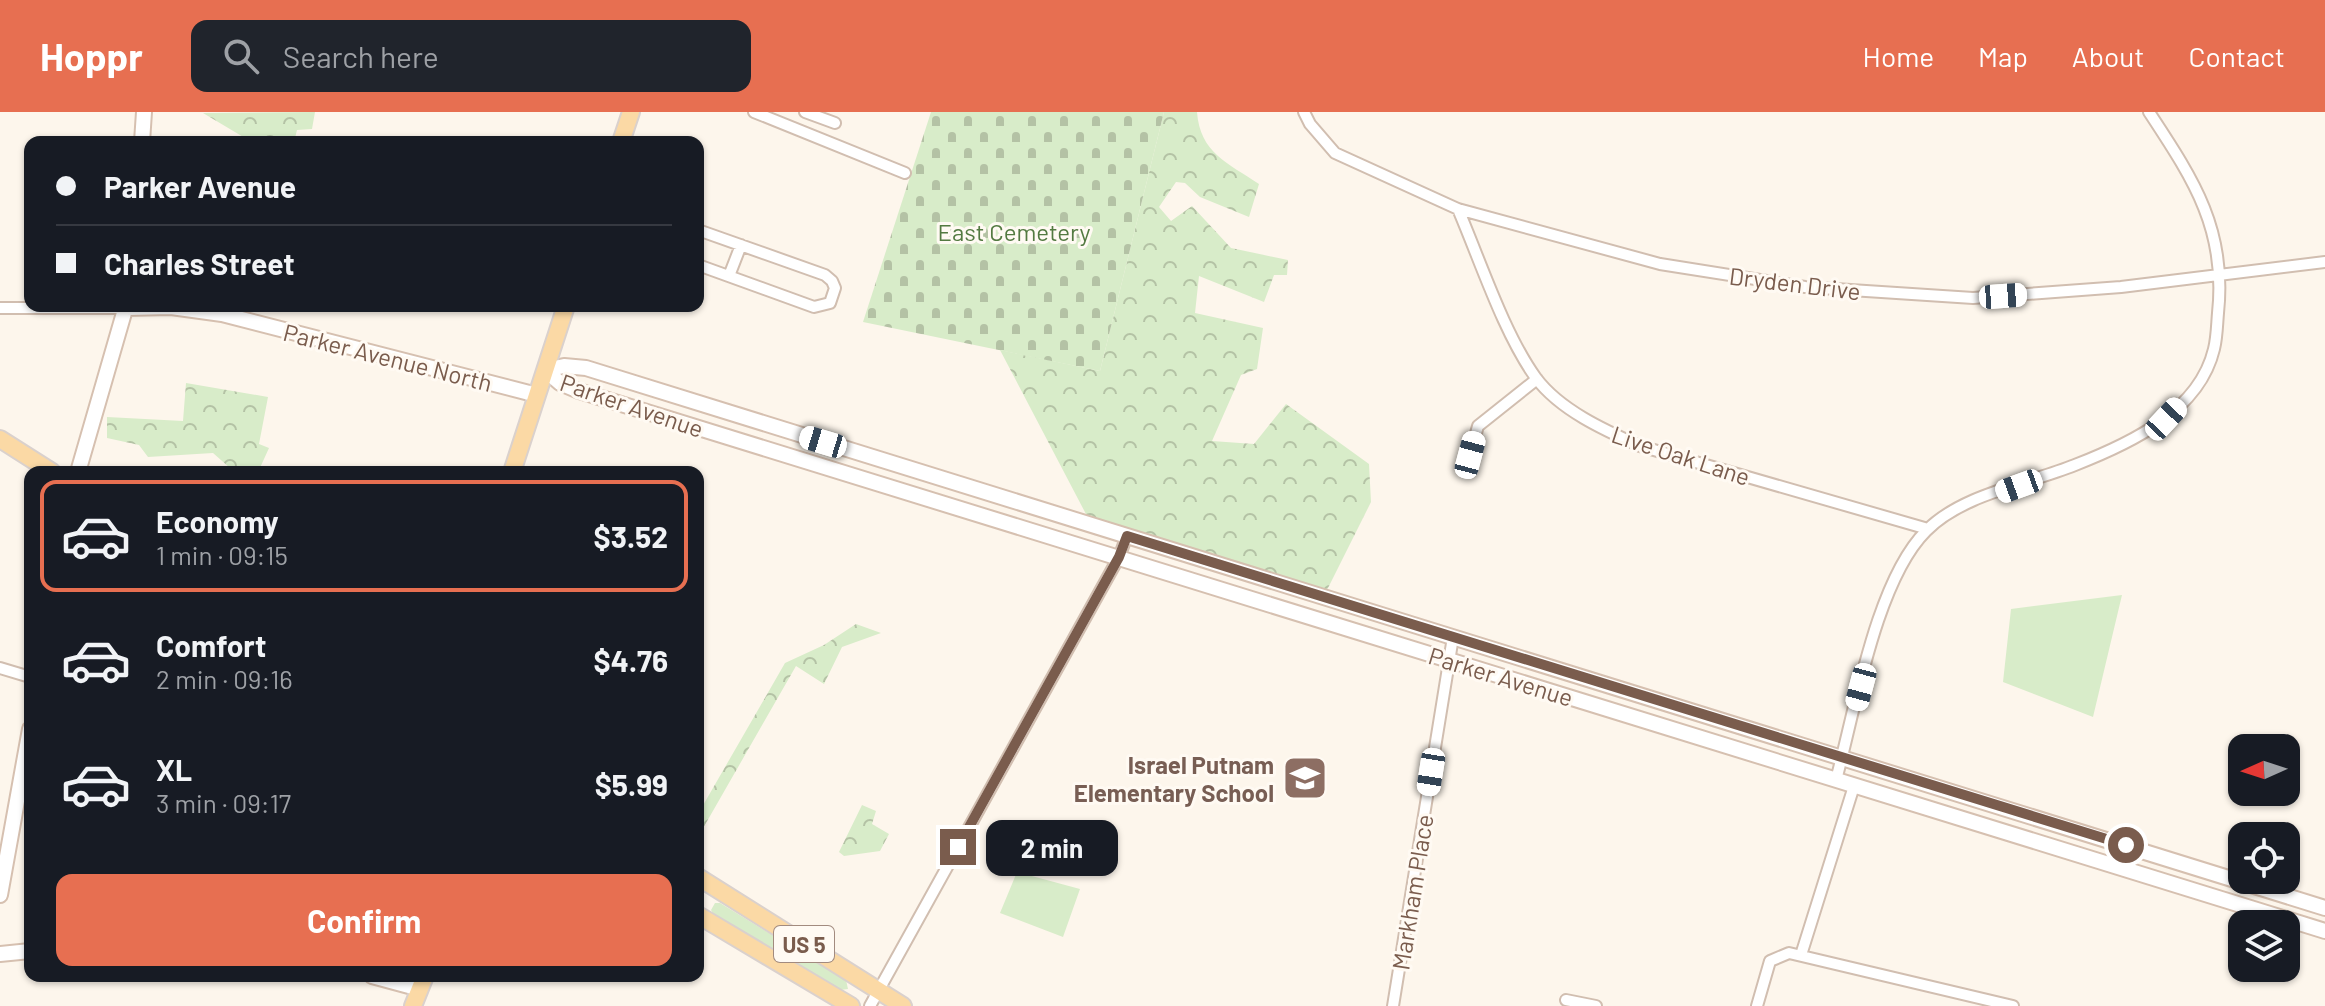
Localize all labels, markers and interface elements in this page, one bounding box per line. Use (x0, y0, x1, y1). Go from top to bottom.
search box (191, 20, 751, 92)
text: Hoppr (40, 33, 143, 79)
icon: search (219, 34, 263, 78)
text: Search here (283, 38, 439, 74)
text: Home (1863, 39, 1934, 73)
text: Map (1978, 39, 2028, 73)
text: About (2072, 39, 2144, 73)
text: Contact (2188, 39, 2285, 73)
text: Parker Avenue (104, 168, 296, 204)
park label: East Cemetery (937, 217, 1091, 246)
text: Charles Street (104, 245, 295, 281)
street label: Dryden Drive (1728, 261, 1862, 305)
car (1978, 282, 2028, 310)
street label: Parker Avenue North (281, 317, 495, 397)
street label: Parker Avenue (557, 367, 707, 443)
car (2141, 393, 2191, 445)
street label: Live Oak Lane (1608, 419, 1754, 491)
car (797, 424, 849, 460)
car (1452, 429, 1488, 481)
car (1992, 467, 2046, 505)
icon: car (60, 500, 132, 572)
text: Economy (156, 503, 279, 539)
text: $3.52 (594, 518, 668, 554)
text: 1 min · 09:15 (156, 539, 288, 570)
icon: car (60, 624, 132, 696)
text: Comfort (156, 627, 266, 663)
street label: Parker Avenue (1425, 640, 1577, 712)
text: $4.76 (594, 642, 668, 678)
car (1843, 661, 1879, 713)
text: 2 min · 09:16 (156, 663, 293, 694)
north arrow (2228, 734, 2300, 806)
map controls (2228, 734, 2300, 982)
car (1415, 746, 1447, 798)
icon: car (60, 748, 132, 820)
place label: Israel Putnam Elementary School (1074, 750, 1274, 807)
text: XL (156, 751, 192, 787)
school or university icon: Israel Putnam Elementary School (1281, 754, 1329, 802)
text: $5.99 (595, 766, 668, 802)
text: 3 min · 09:17 (156, 787, 291, 818)
street label: Markham Place (1385, 812, 1439, 972)
callout: 2 min (986, 819, 1118, 875)
button: locate (2228, 822, 2300, 894)
route start (2108, 827, 2144, 863)
route end (940, 829, 976, 865)
text: 2 min (1021, 832, 1083, 863)
button: Confirm (56, 874, 672, 966)
button: layers (2228, 910, 2300, 982)
road number: US 5 (774, 926, 834, 962)

